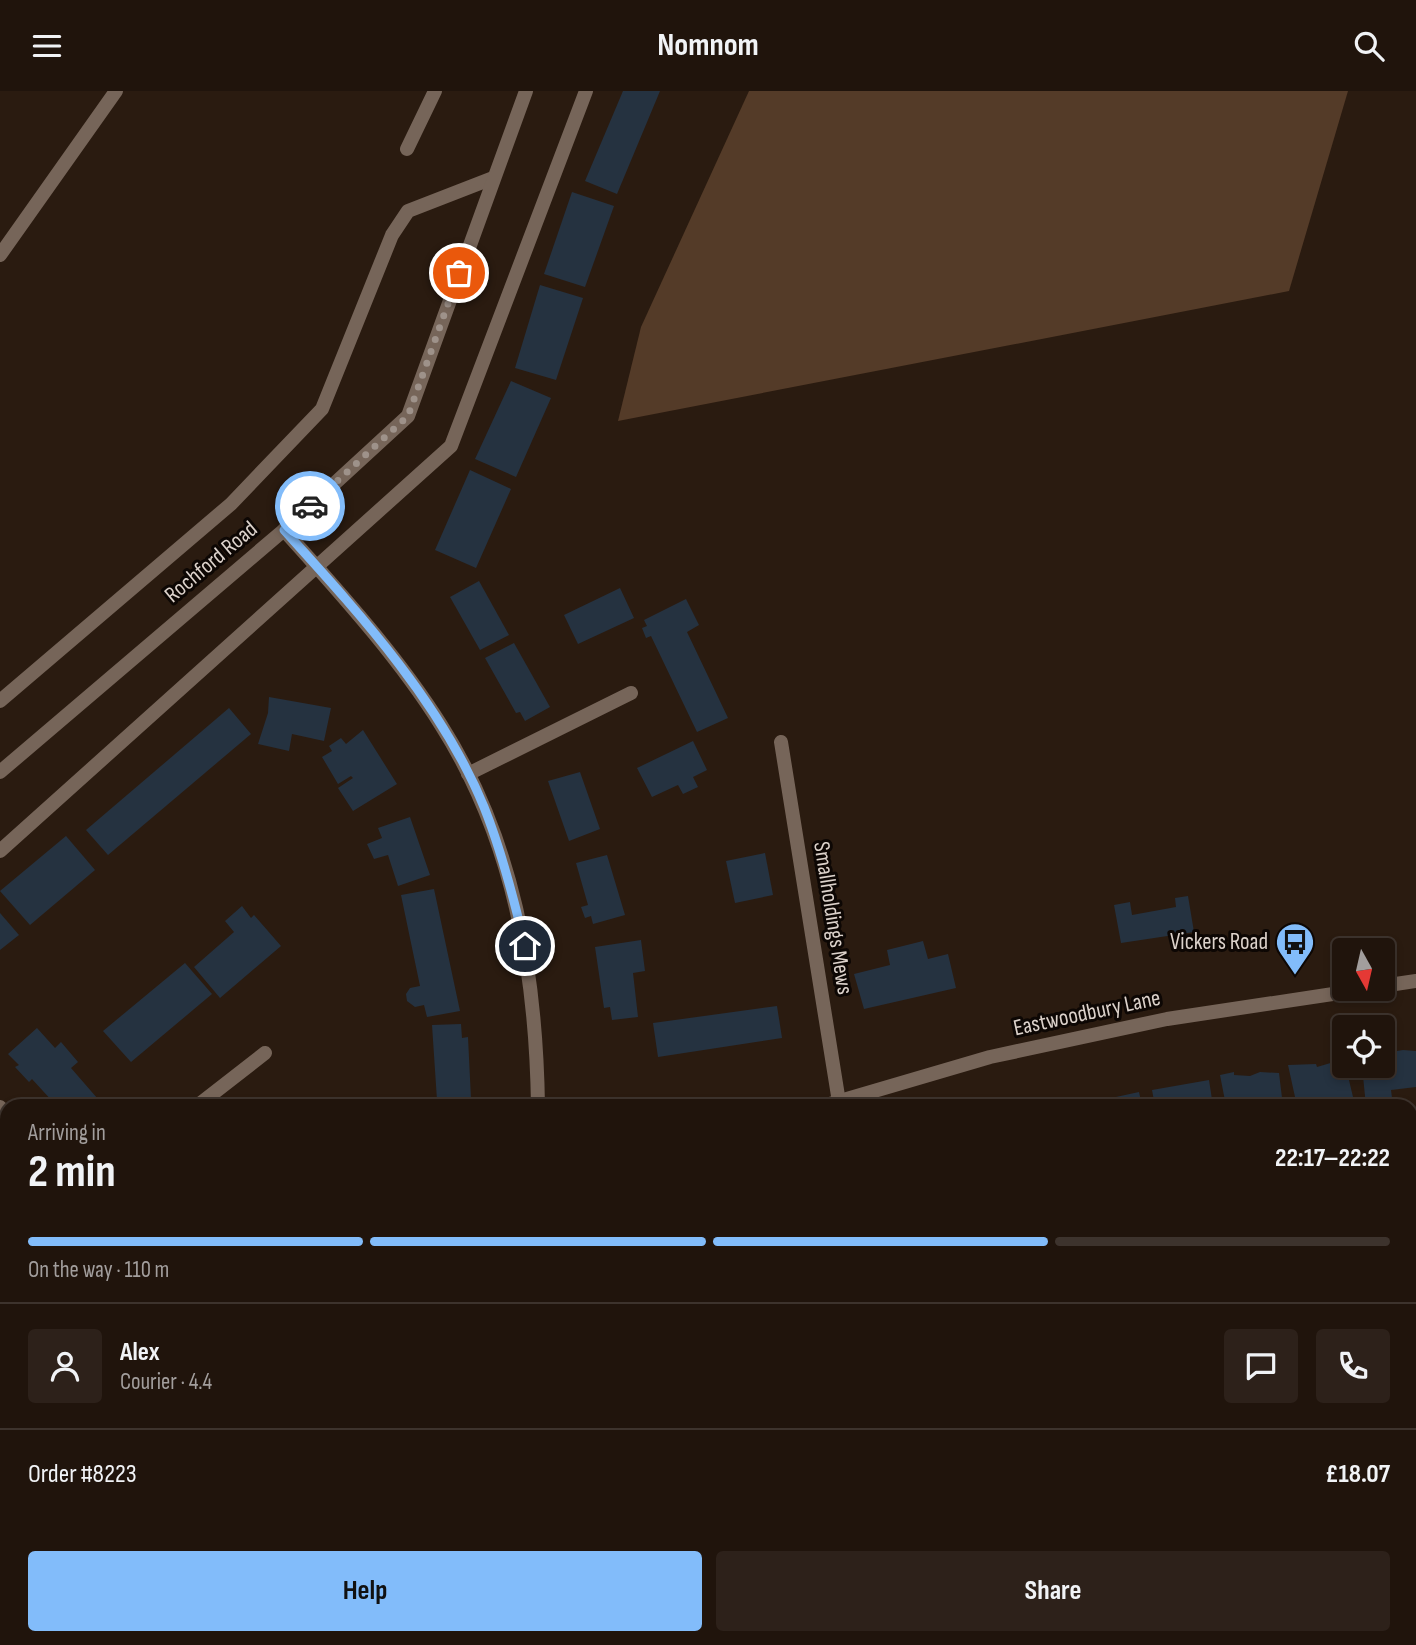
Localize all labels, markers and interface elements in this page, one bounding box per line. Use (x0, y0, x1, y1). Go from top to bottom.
text: Nomnom (657, 26, 759, 65)
icon: menu (28, 27, 66, 65)
icon: search (1350, 27, 1388, 65)
pin (429, 243, 489, 303)
icon: bag (440, 254, 478, 292)
courier (275, 471, 345, 541)
icon: car (291, 487, 329, 525)
street label: Rochford Road (159, 515, 263, 609)
street label: Smallholdings Mews (807, 840, 859, 996)
pin (495, 916, 555, 976)
bus stop icon: Vickers Road (1274, 921, 1316, 976)
icon: home (506, 927, 544, 965)
place label: Vickers Road (1170, 928, 1268, 956)
north arrow (1332, 938, 1395, 1001)
map controls (1332, 938, 1395, 1078)
street label: Eastwoodbury Lane (1011, 984, 1163, 1042)
button: locate (1332, 1015, 1395, 1078)
text: Arriving in (28, 1119, 106, 1147)
text: 22:17–22:22 (1275, 1143, 1390, 1174)
text: 2 min (28, 1145, 116, 1200)
text: On the way · 110 m (28, 1256, 169, 1284)
button: person (28, 1329, 102, 1403)
button: chat (1224, 1329, 1298, 1403)
button: phone (1316, 1329, 1390, 1403)
text: Alex (120, 1337, 160, 1368)
text: Courier · 4.4 (120, 1368, 212, 1396)
text: Order #8223 (28, 1459, 137, 1490)
text: £18.07 (1325, 1459, 1390, 1490)
button: Help (28, 1551, 702, 1631)
button: Share (716, 1551, 1390, 1631)

